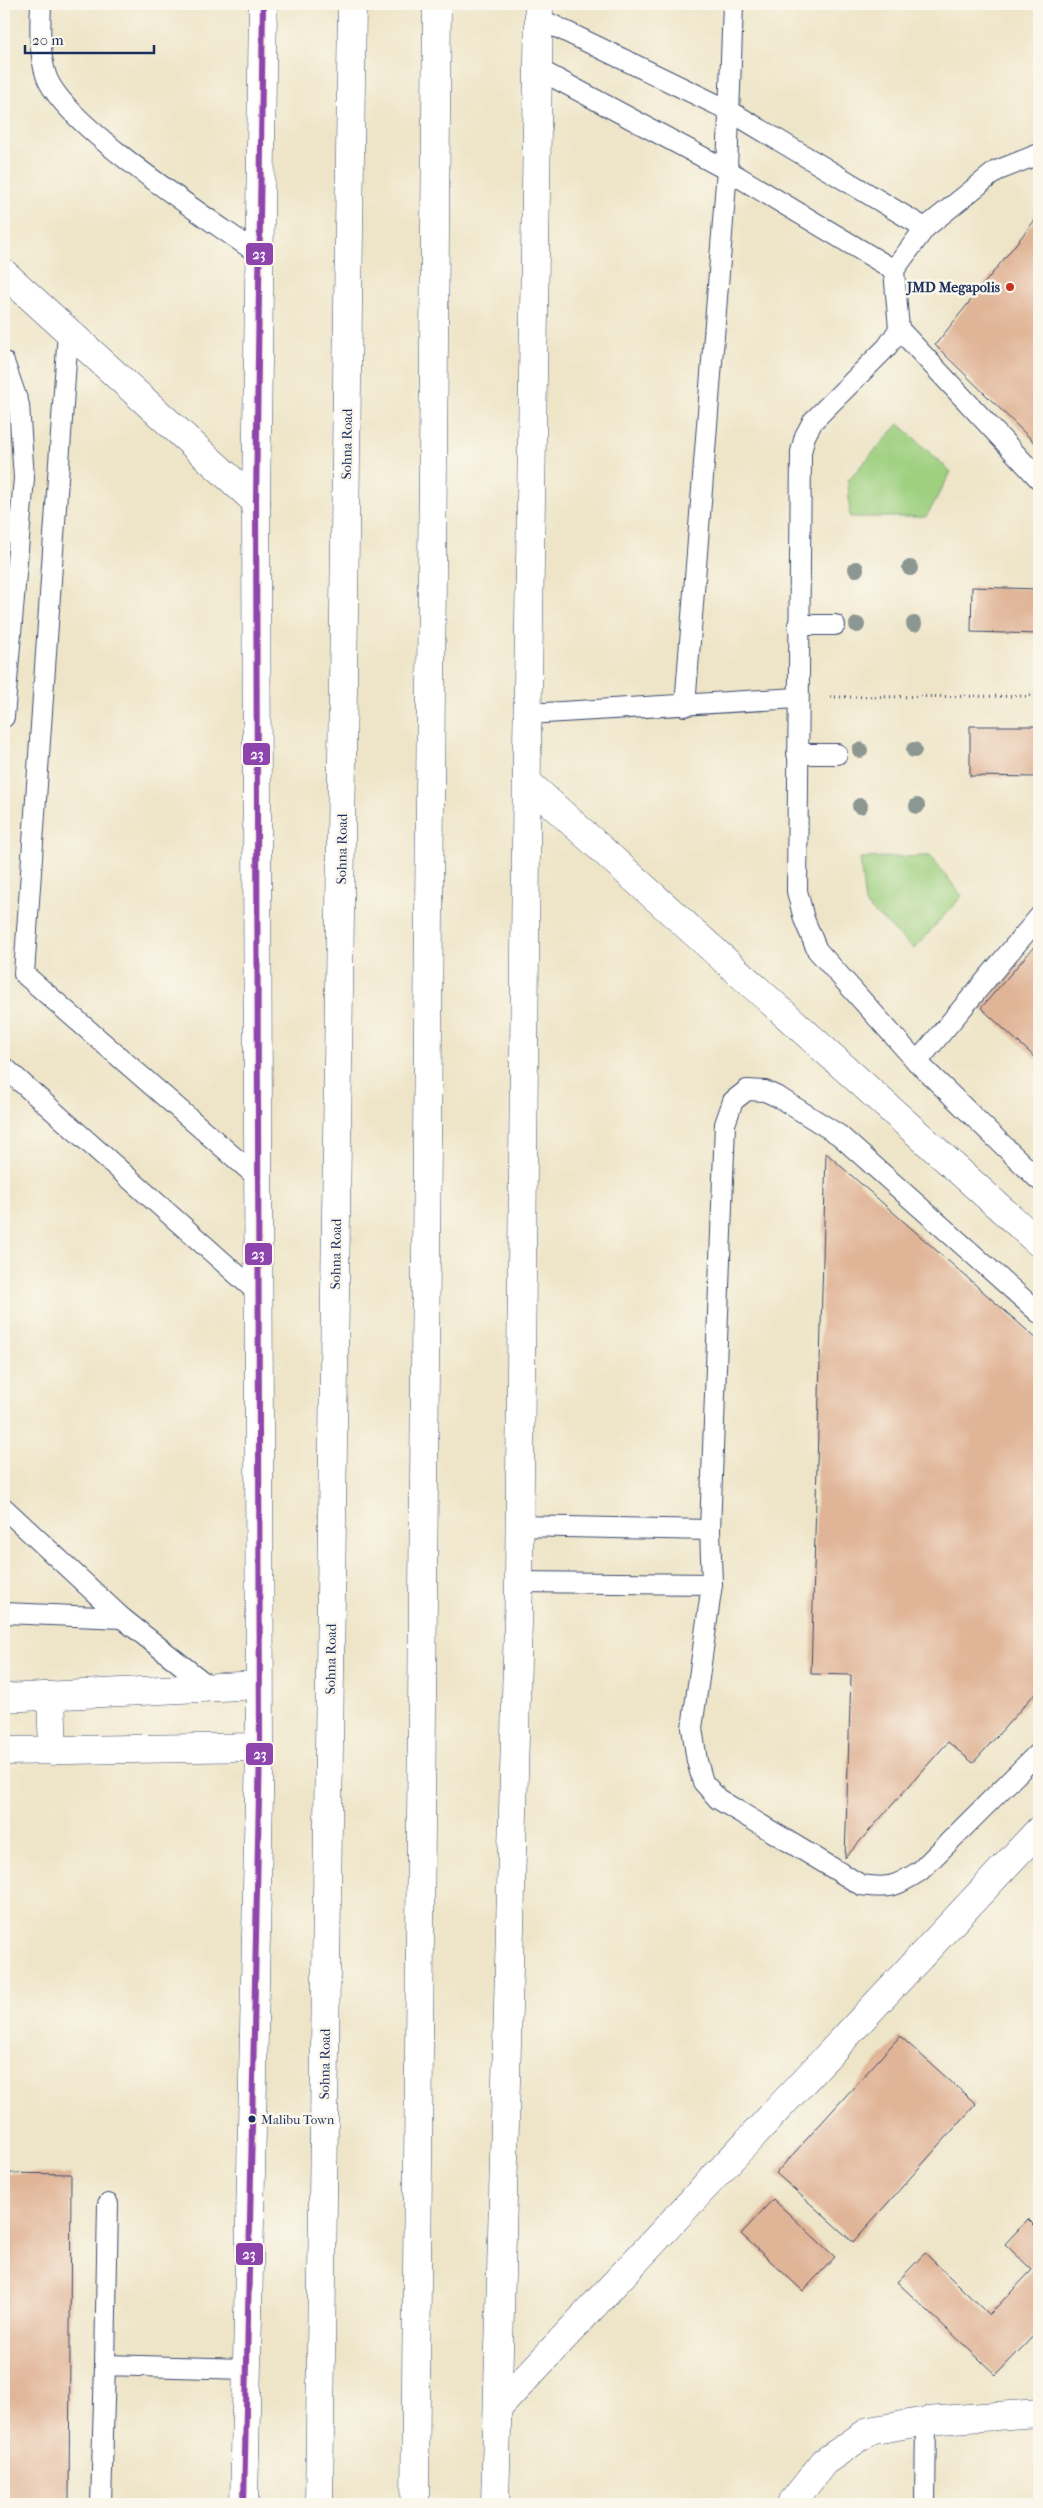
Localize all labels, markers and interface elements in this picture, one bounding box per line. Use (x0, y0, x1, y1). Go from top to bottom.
scale bar (25, 22, 154, 54)
text: 20 m (32, 31, 64, 49)
line badge: 23 (245, 242, 274, 266)
text: 23 (253, 246, 266, 263)
place label: JMD Megapolis (905, 279, 1001, 296)
marker: JMD Megapolis (1004, 281, 1016, 293)
street label: Sohna Road (338, 408, 356, 480)
line badge: 23 (242, 742, 271, 766)
text: 23 (251, 746, 264, 763)
street label: Sohna Road (333, 813, 351, 885)
street label: Sohna Road (327, 1218, 345, 1290)
line badge: 23 (244, 1242, 273, 1266)
text: 23 (252, 1246, 265, 1263)
street label: Sohna Road (322, 1623, 340, 1695)
line badge: 23 (245, 1742, 274, 1766)
text: 23 (254, 1746, 267, 1763)
street label: Sohna Road (316, 2028, 334, 2100)
place label: Malibu Town (261, 2112, 335, 2127)
marker: Malibu Town (247, 2114, 257, 2124)
line badge: 23 (235, 2242, 264, 2266)
text: 23 (243, 2246, 256, 2263)

